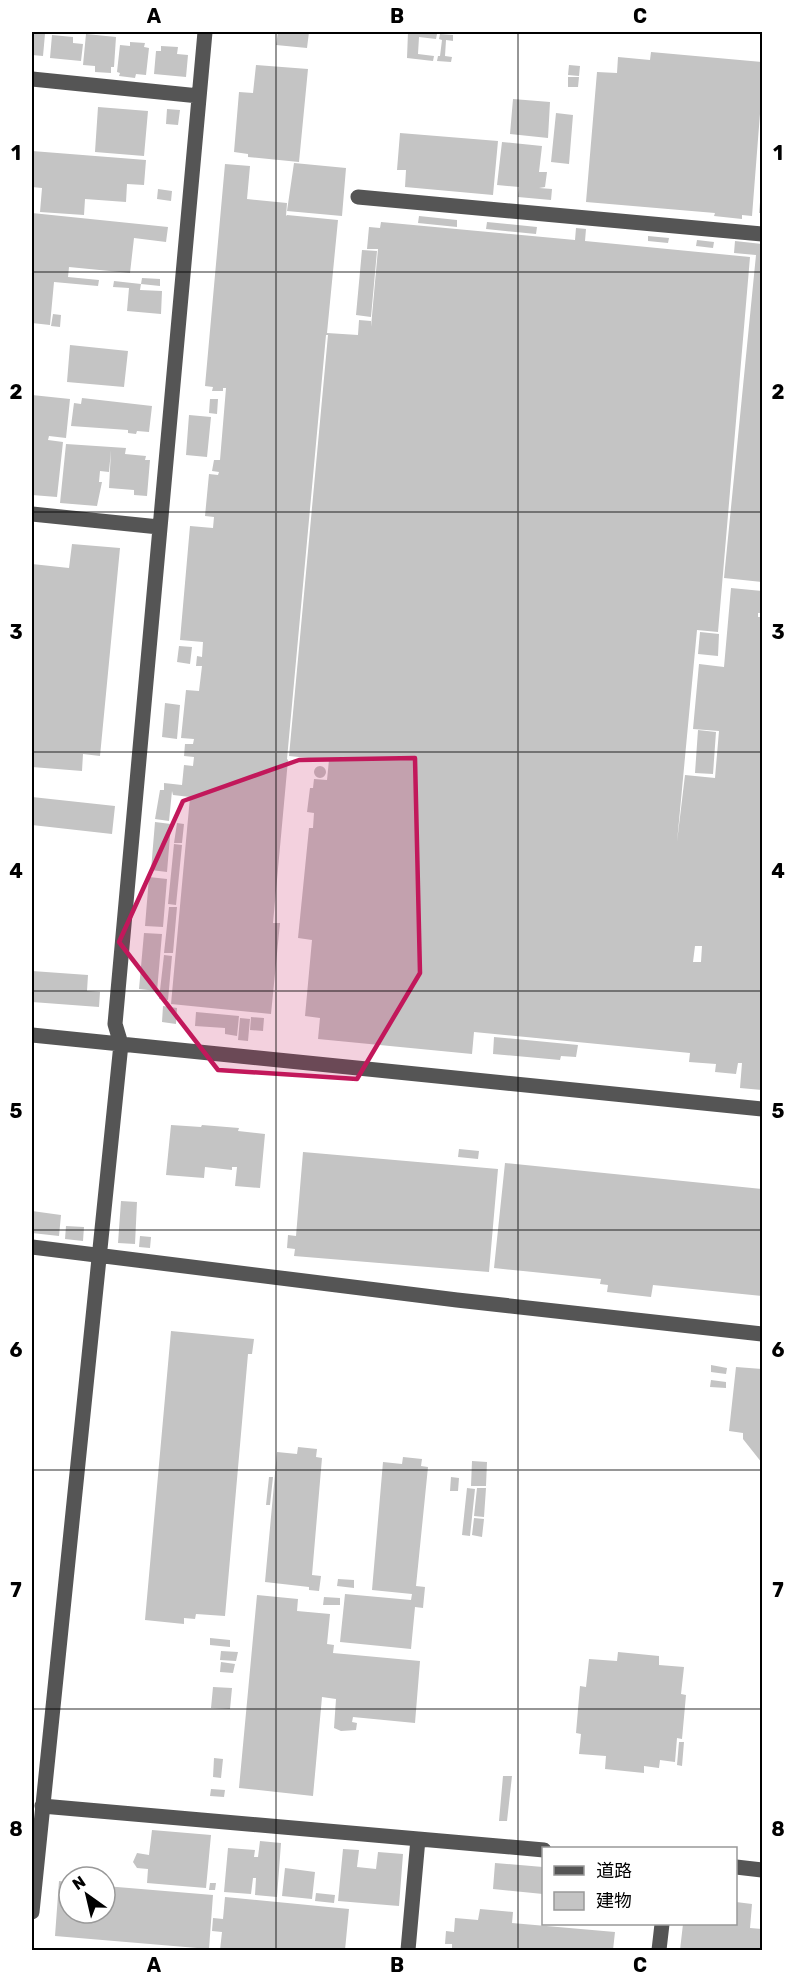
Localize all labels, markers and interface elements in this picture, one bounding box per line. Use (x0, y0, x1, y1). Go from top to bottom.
text: A (147, 4, 162, 28)
text: B (390, 4, 404, 28)
text: C (633, 4, 647, 28)
text: 1 (11, 141, 21, 165)
text: 1 (773, 141, 783, 165)
text: 2 (10, 380, 23, 404)
text: 2 (772, 380, 785, 404)
text: 3 (9, 620, 23, 644)
text: 3 (771, 620, 785, 644)
text: 4 (9, 859, 23, 883)
text: 4 (771, 859, 785, 883)
text: 5 (10, 1099, 23, 1123)
text: 5 (772, 1099, 785, 1123)
text: 6 (9, 1338, 23, 1362)
text: 6 (771, 1338, 785, 1362)
text: 7 (10, 1578, 22, 1602)
text: 7 (772, 1578, 784, 1602)
text: 8 (9, 1817, 23, 1841)
text: 8 (771, 1817, 785, 1841)
legend (542, 1847, 737, 1925)
text: 道路 (596, 1860, 632, 1882)
north arrow (57, 1865, 117, 1925)
text: N (69, 1872, 89, 1894)
text: 建物 (596, 1890, 632, 1912)
text: A (147, 1953, 162, 1977)
text: B (390, 1953, 404, 1977)
text: C (633, 1953, 647, 1977)

